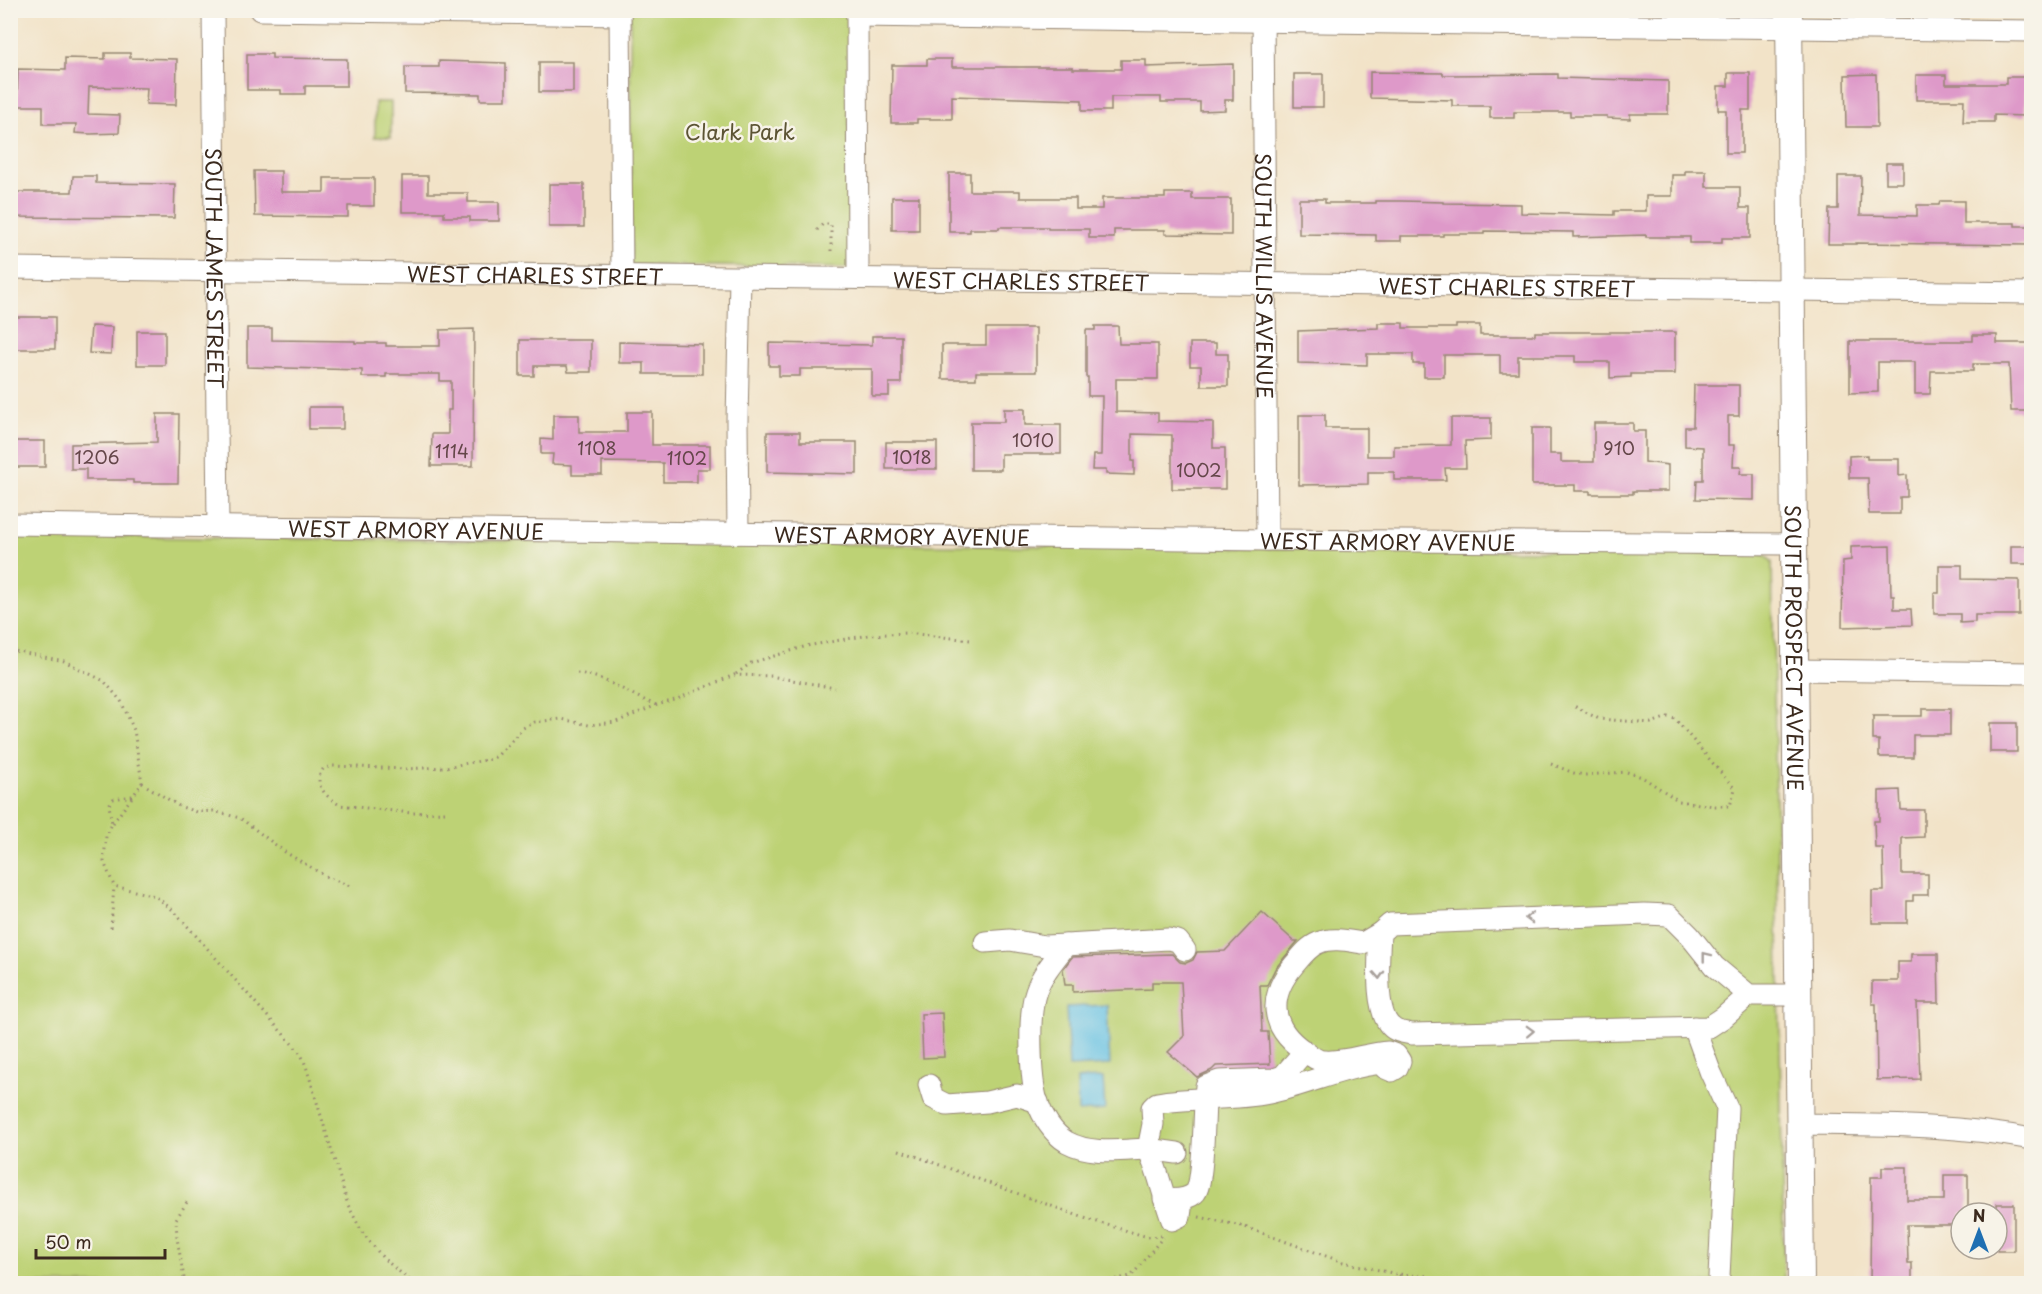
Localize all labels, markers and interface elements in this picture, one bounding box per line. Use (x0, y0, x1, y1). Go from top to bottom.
park label: Clark Park (685, 115, 795, 147)
street label: SOUTH JAMES STREET (198, 147, 233, 389)
street label: SOUTH WILLIS AVENUE (1248, 153, 1282, 399)
street label: WEST CHARLES STREET (407, 257, 664, 292)
street label: WEST CHARLES STREET (893, 263, 1150, 298)
street label: WEST CHARLES STREET (1379, 269, 1636, 304)
house number: 1010 (1012, 426, 1054, 453)
house number: 1108 (577, 434, 617, 461)
house number: 910 (1603, 434, 1635, 461)
house number: 1114 (435, 437, 469, 464)
house number: 1206 (75, 443, 119, 470)
house number: 1018 (892, 443, 932, 470)
house number: 1102 (667, 444, 707, 471)
house number: 1002 (1176, 456, 1222, 483)
street label: SOUTH PROSPECT AVENUE (1778, 504, 1812, 792)
street label: WEST ARMORY AVENUE (288, 512, 544, 547)
street label: WEST ARMORY AVENUE (774, 518, 1030, 553)
street label: WEST ARMORY AVENUE (1260, 524, 1516, 558)
one-way arrow (1525, 912, 1534, 925)
one-way arrow (1702, 952, 1713, 963)
one-way arrow (1373, 971, 1386, 980)
one-way arrow (1526, 1025, 1535, 1037)
north arrow (1949, 1201, 2009, 1261)
text: N (1973, 1203, 1985, 1227)
scale bar (36, 1222, 165, 1260)
text: 50 m (45, 1228, 92, 1255)

